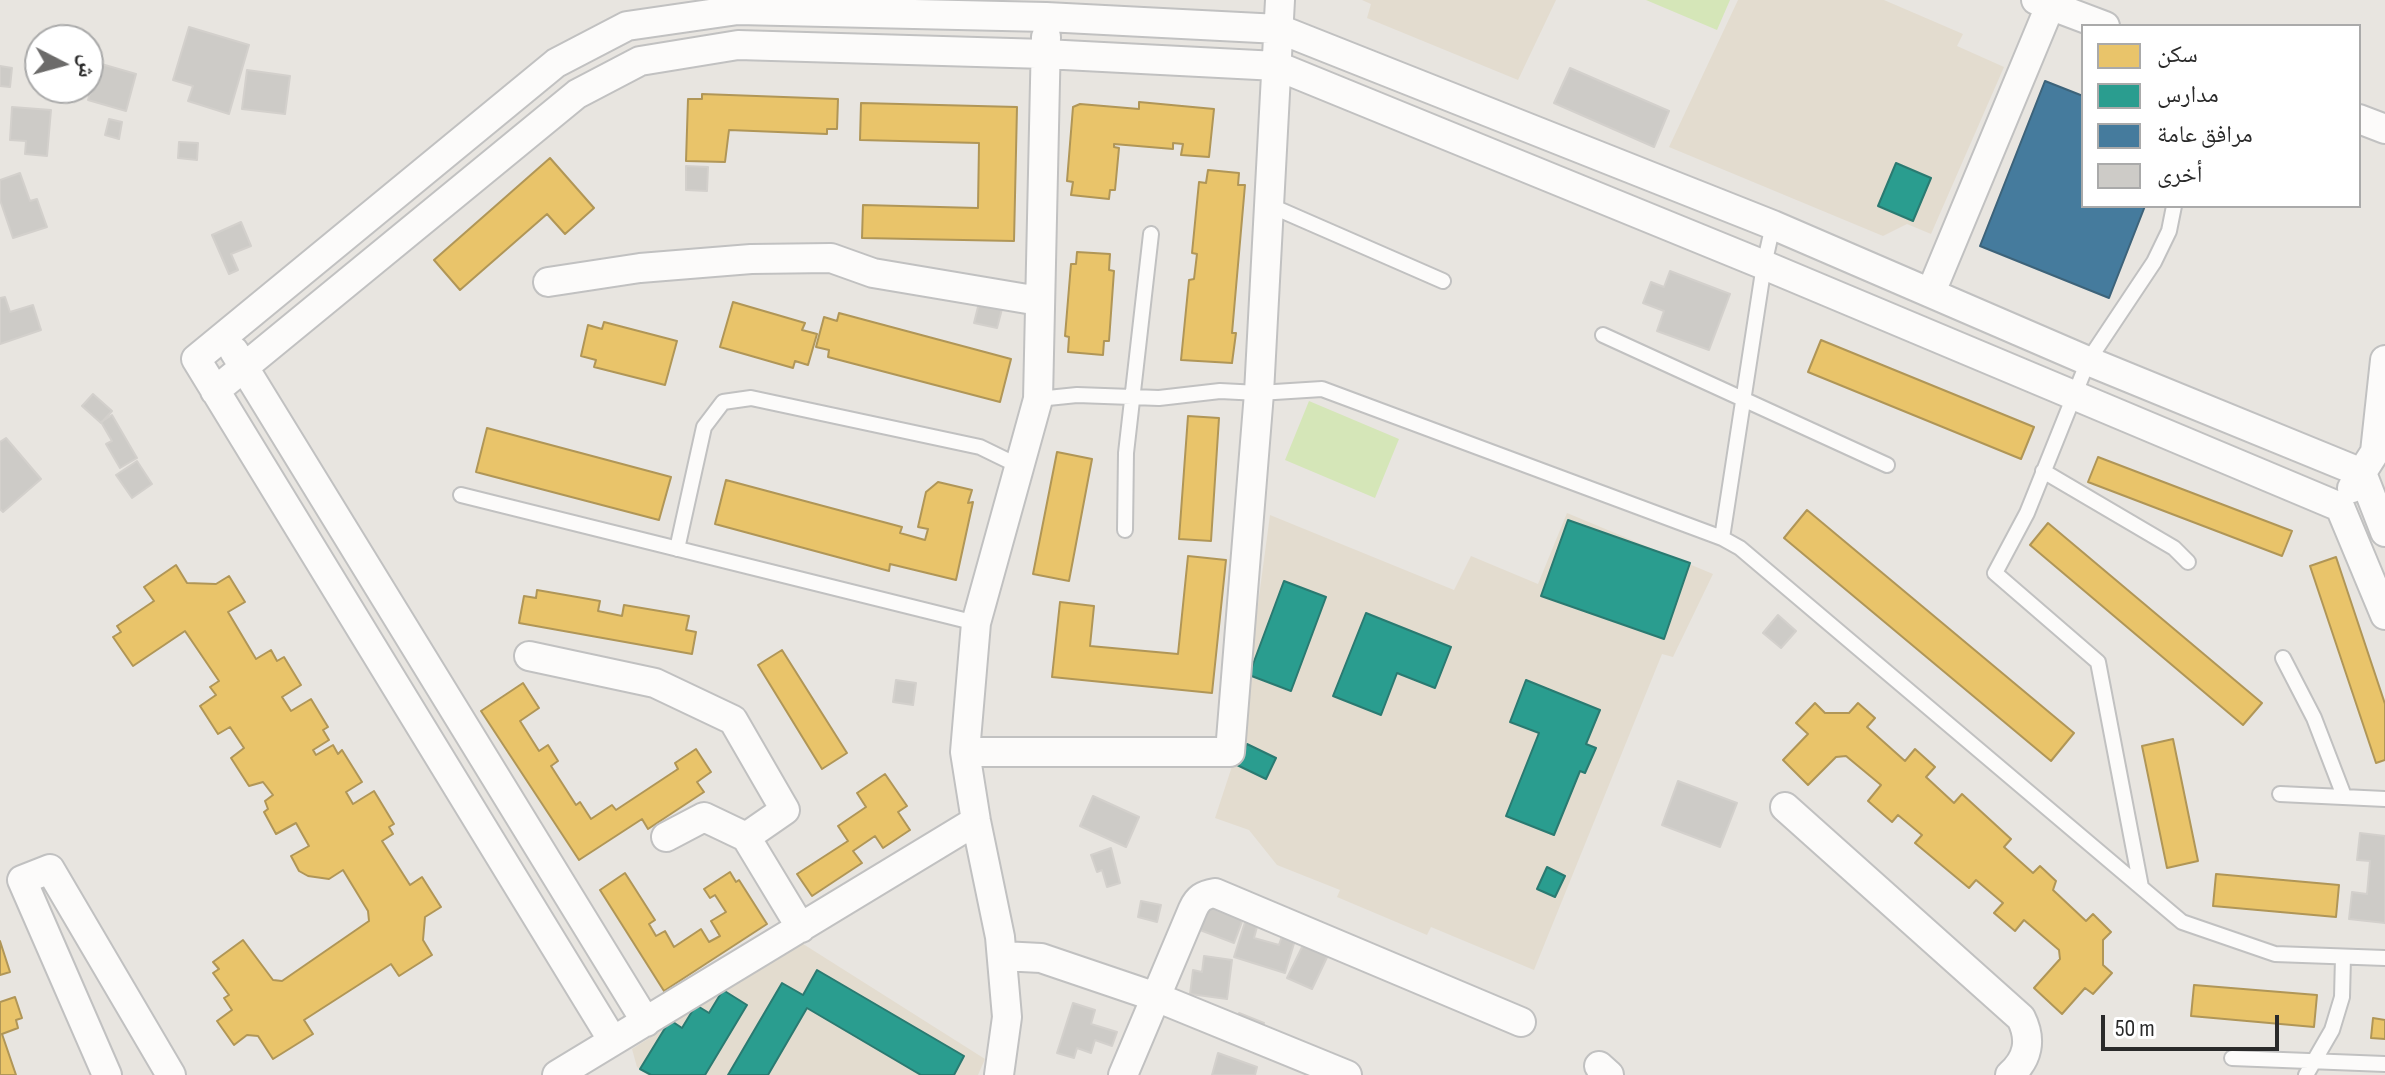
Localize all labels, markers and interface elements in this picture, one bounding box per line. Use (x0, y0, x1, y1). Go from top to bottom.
north arrow (24, 24, 104, 104)
legend (2081, 24, 2361, 208)
text: سكن (2157, 40, 2198, 69)
text: ش (72, 53, 101, 79)
text: مدارس (2157, 80, 2219, 109)
text: مرافق عامة (2157, 120, 2253, 149)
text: أخرى (2157, 160, 2203, 189)
scale bar (2105, 999, 2283, 1049)
text: 50 m (2115, 1014, 2155, 1043)

